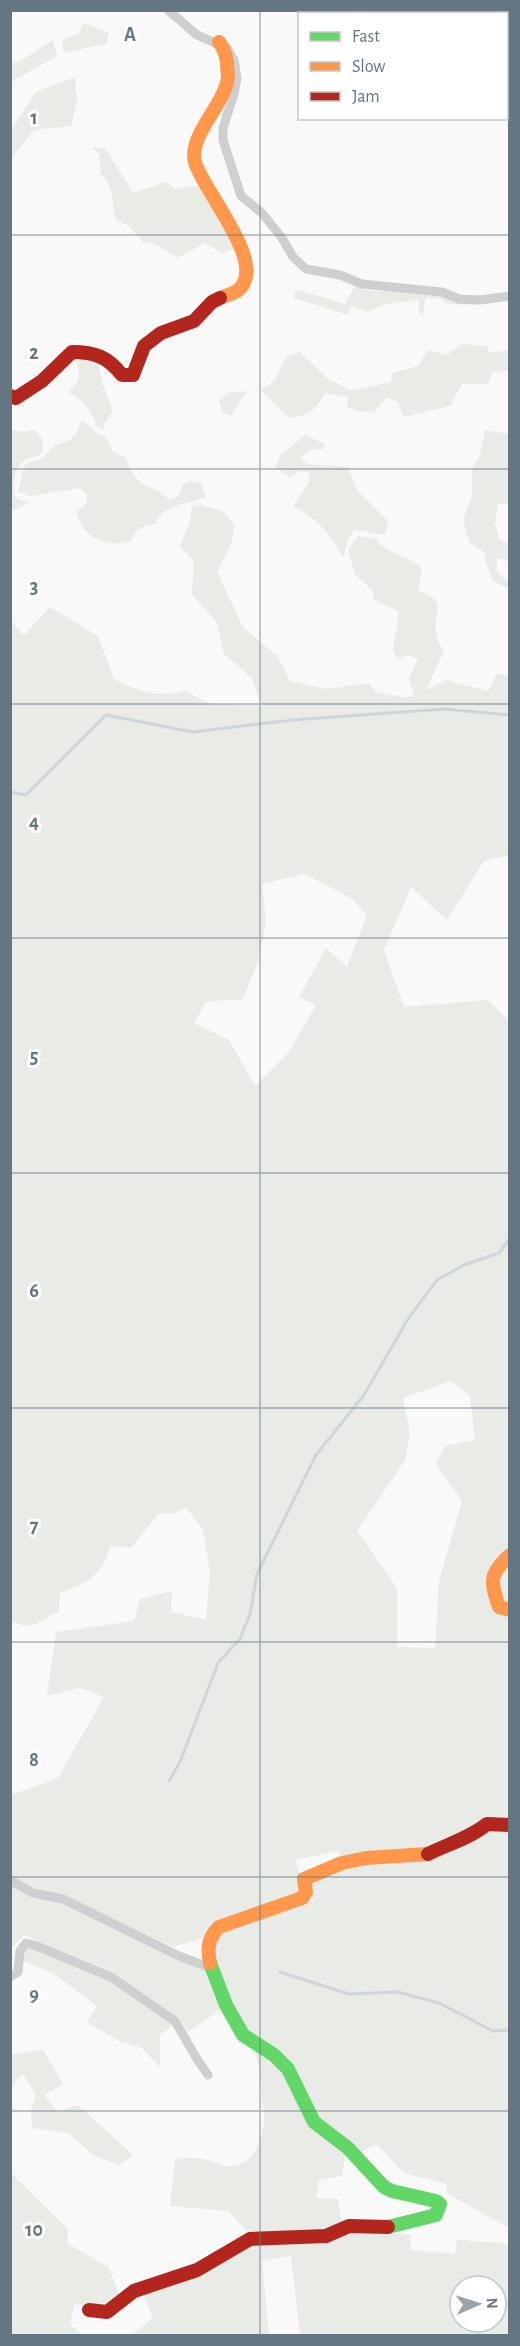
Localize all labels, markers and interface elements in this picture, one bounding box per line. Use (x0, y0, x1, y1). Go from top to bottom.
legend (298, 12, 508, 120)
text: A (124, 25, 136, 45)
text: Fast (352, 28, 380, 46)
text: Slow (352, 58, 385, 76)
text: Jam (352, 88, 380, 106)
text: 1 (30, 108, 38, 128)
text: 2 (29, 343, 39, 363)
text: 3 (30, 577, 38, 597)
text: 4 (29, 812, 39, 832)
text: 5 (30, 1047, 38, 1067)
text: 6 (29, 1281, 39, 1301)
text: 7 (30, 1516, 39, 1536)
text: 8 (29, 1750, 39, 1770)
text: 9 (29, 1985, 39, 2005)
text: 10 (25, 2220, 43, 2240)
north arrow (448, 2274, 508, 2334)
text: N (484, 2297, 500, 2309)

